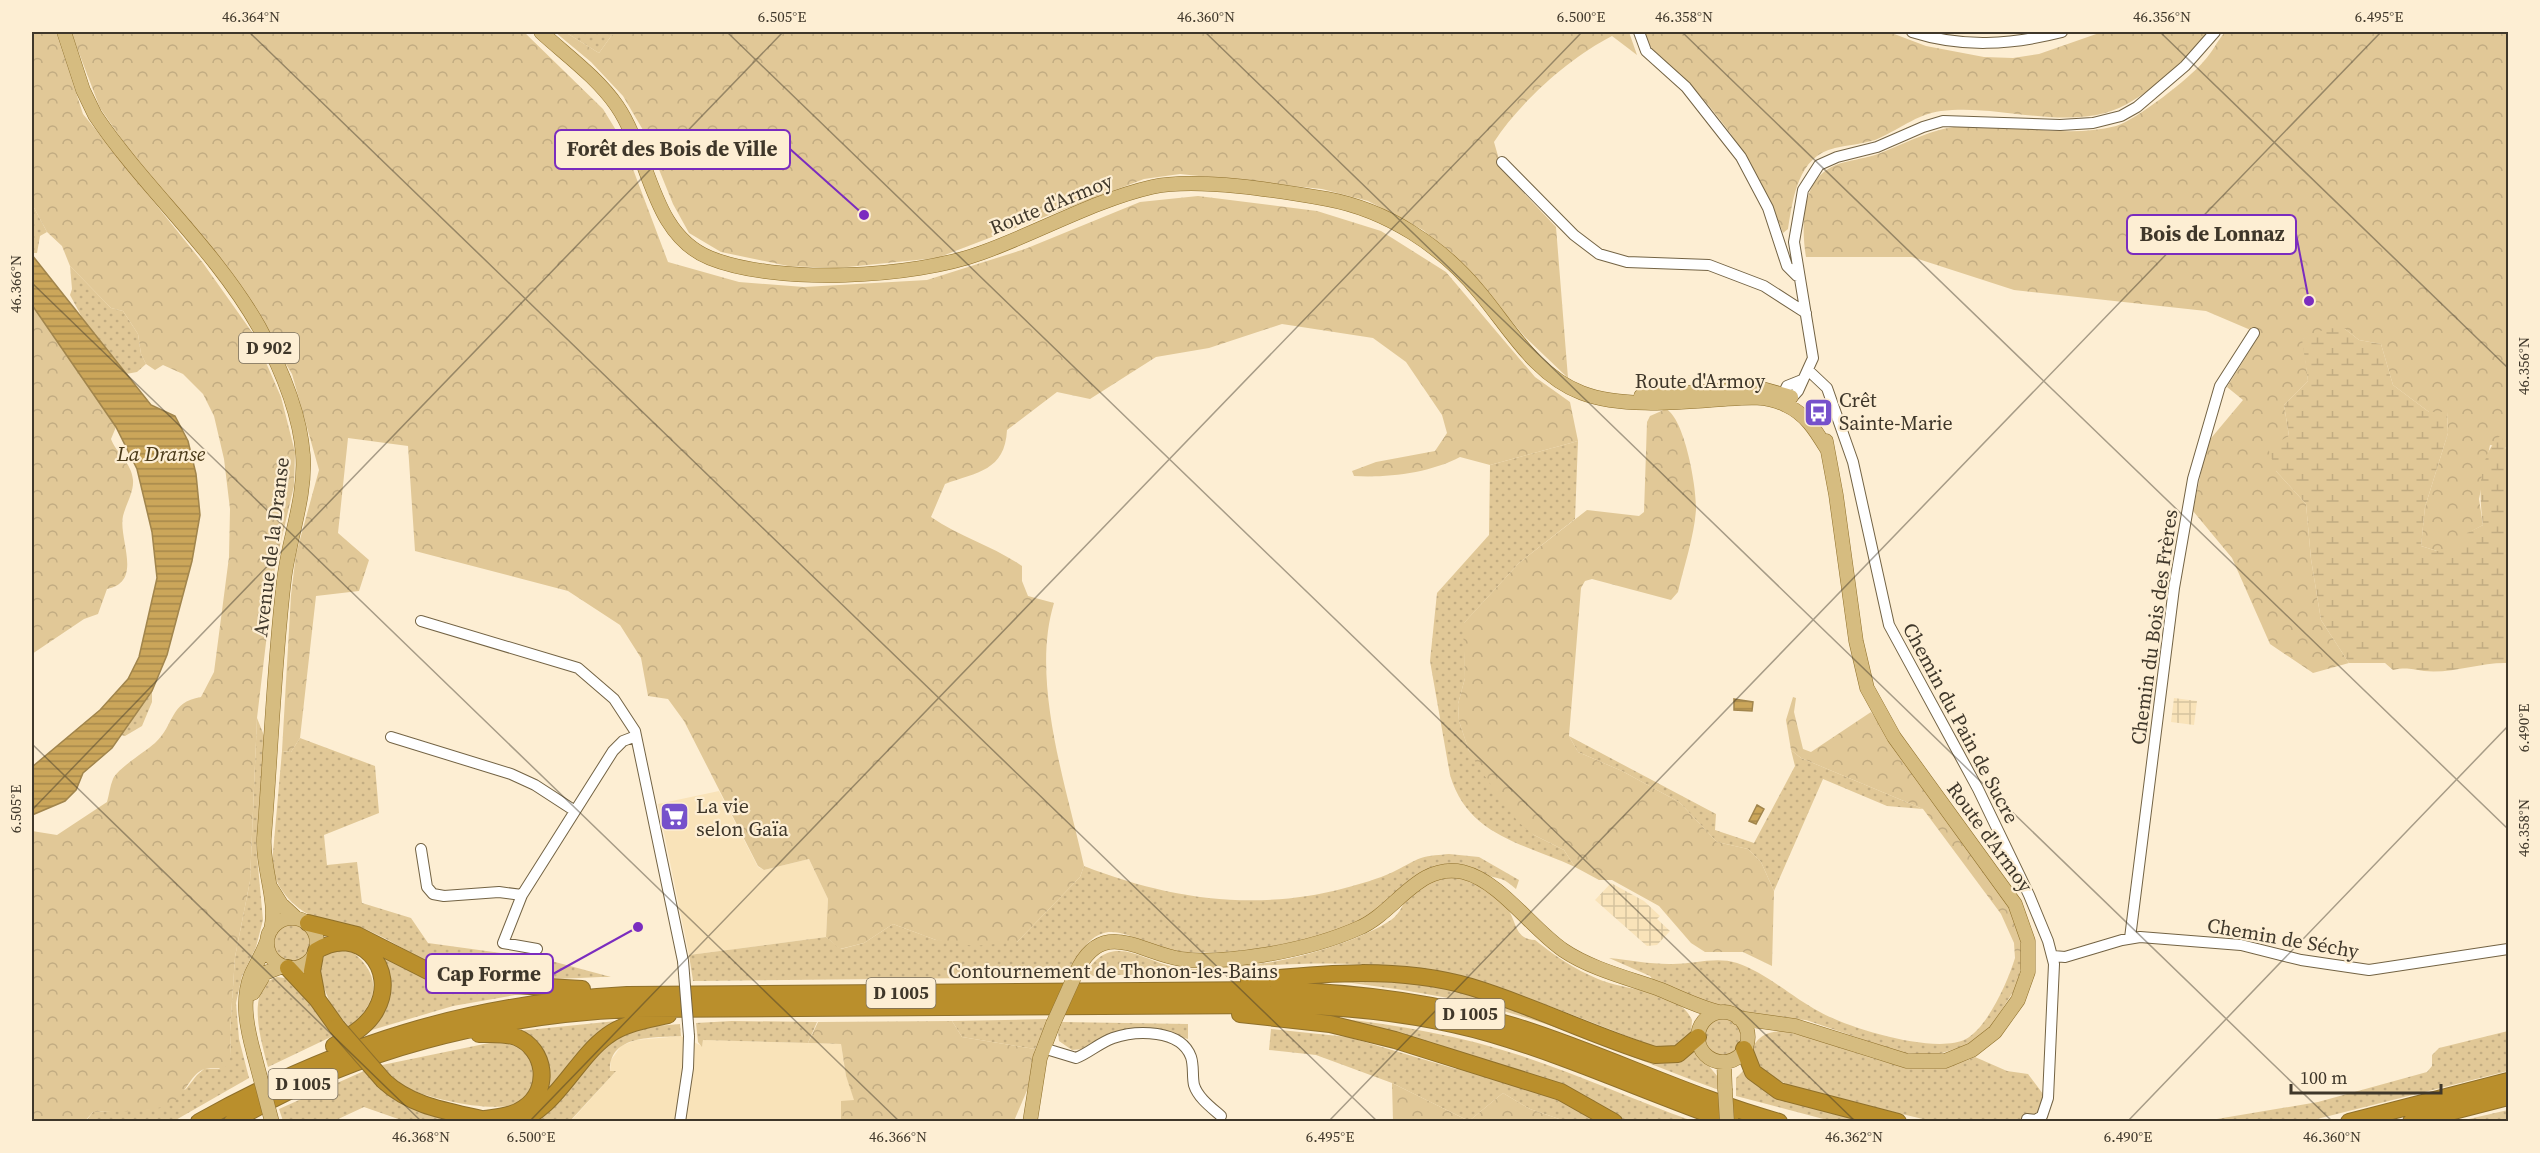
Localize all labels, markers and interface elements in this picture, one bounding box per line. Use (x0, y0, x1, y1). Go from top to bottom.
text: 46.364°N (222, 6, 280, 27)
text: 6.505°E (758, 6, 806, 27)
text: 46.360°N (1177, 6, 1235, 27)
text: 6.500°E (1557, 6, 1605, 27)
text: 46.358°N (1655, 6, 1713, 27)
text: 46.356°N (2133, 6, 2191, 27)
text: 6.495°E (2355, 6, 2403, 27)
callout: Forêt des Bois de Ville (555, 130, 790, 169)
text: Forêt des Bois de Ville (567, 134, 777, 163)
street label: Route d'Armoy (985, 166, 1117, 241)
callout: Bois de Lonnaz (2127, 215, 2296, 254)
text: Bois de Lonnaz (2140, 219, 2285, 248)
text: 46.366°N (5, 255, 26, 313)
road number: D 902 (239, 333, 299, 363)
text: 46.356°N (2513, 337, 2534, 395)
street label: Route d'Armoy (1635, 367, 1766, 395)
place label: Crêt Sainte-Marie (1839, 386, 1953, 437)
bus stop icon: Crêt Sainte-Marie (1802, 396, 1834, 428)
water label: La Dranse (116, 439, 206, 468)
street label: Avenue de la Dranse (246, 456, 296, 638)
street label: Chemin du Bois des Frères (2124, 507, 2184, 747)
street label: Chemin du Pain de Sucre (1896, 618, 2026, 828)
text: 6.490°E (2513, 704, 2534, 752)
street label: Route d'Armoy (1940, 776, 2040, 899)
text: 6.505°E (5, 785, 26, 833)
place label: La vie selon Gaïa (696, 792, 789, 843)
text: 46.358°N (2513, 799, 2534, 857)
supermarket icon: La vie selon Gaïa (659, 801, 691, 833)
street label: Chemin de Séchy (2205, 911, 2362, 965)
callout: Cap Forme (426, 954, 553, 993)
street label: Contournement de Thonon-les-Bains (948, 957, 1278, 985)
text: Cap Forme (437, 959, 541, 988)
road number: D 1005 (866, 978, 936, 1008)
road number: D 1005 (1436, 999, 1504, 1029)
scale bar (2291, 1057, 2441, 1095)
text: 100 m (2300, 1065, 2347, 1090)
road number: D 1005 (268, 1069, 338, 1099)
text: 46.368°N (392, 1126, 450, 1147)
text: 6.500°E (507, 1126, 555, 1147)
text: 46.366°N (869, 1126, 927, 1147)
text: 6.495°E (1306, 1126, 1354, 1147)
text: 46.362°N (1825, 1126, 1883, 1147)
text: 6.490°E (2104, 1126, 2152, 1147)
text: 46.360°N (2303, 1126, 2361, 1147)

